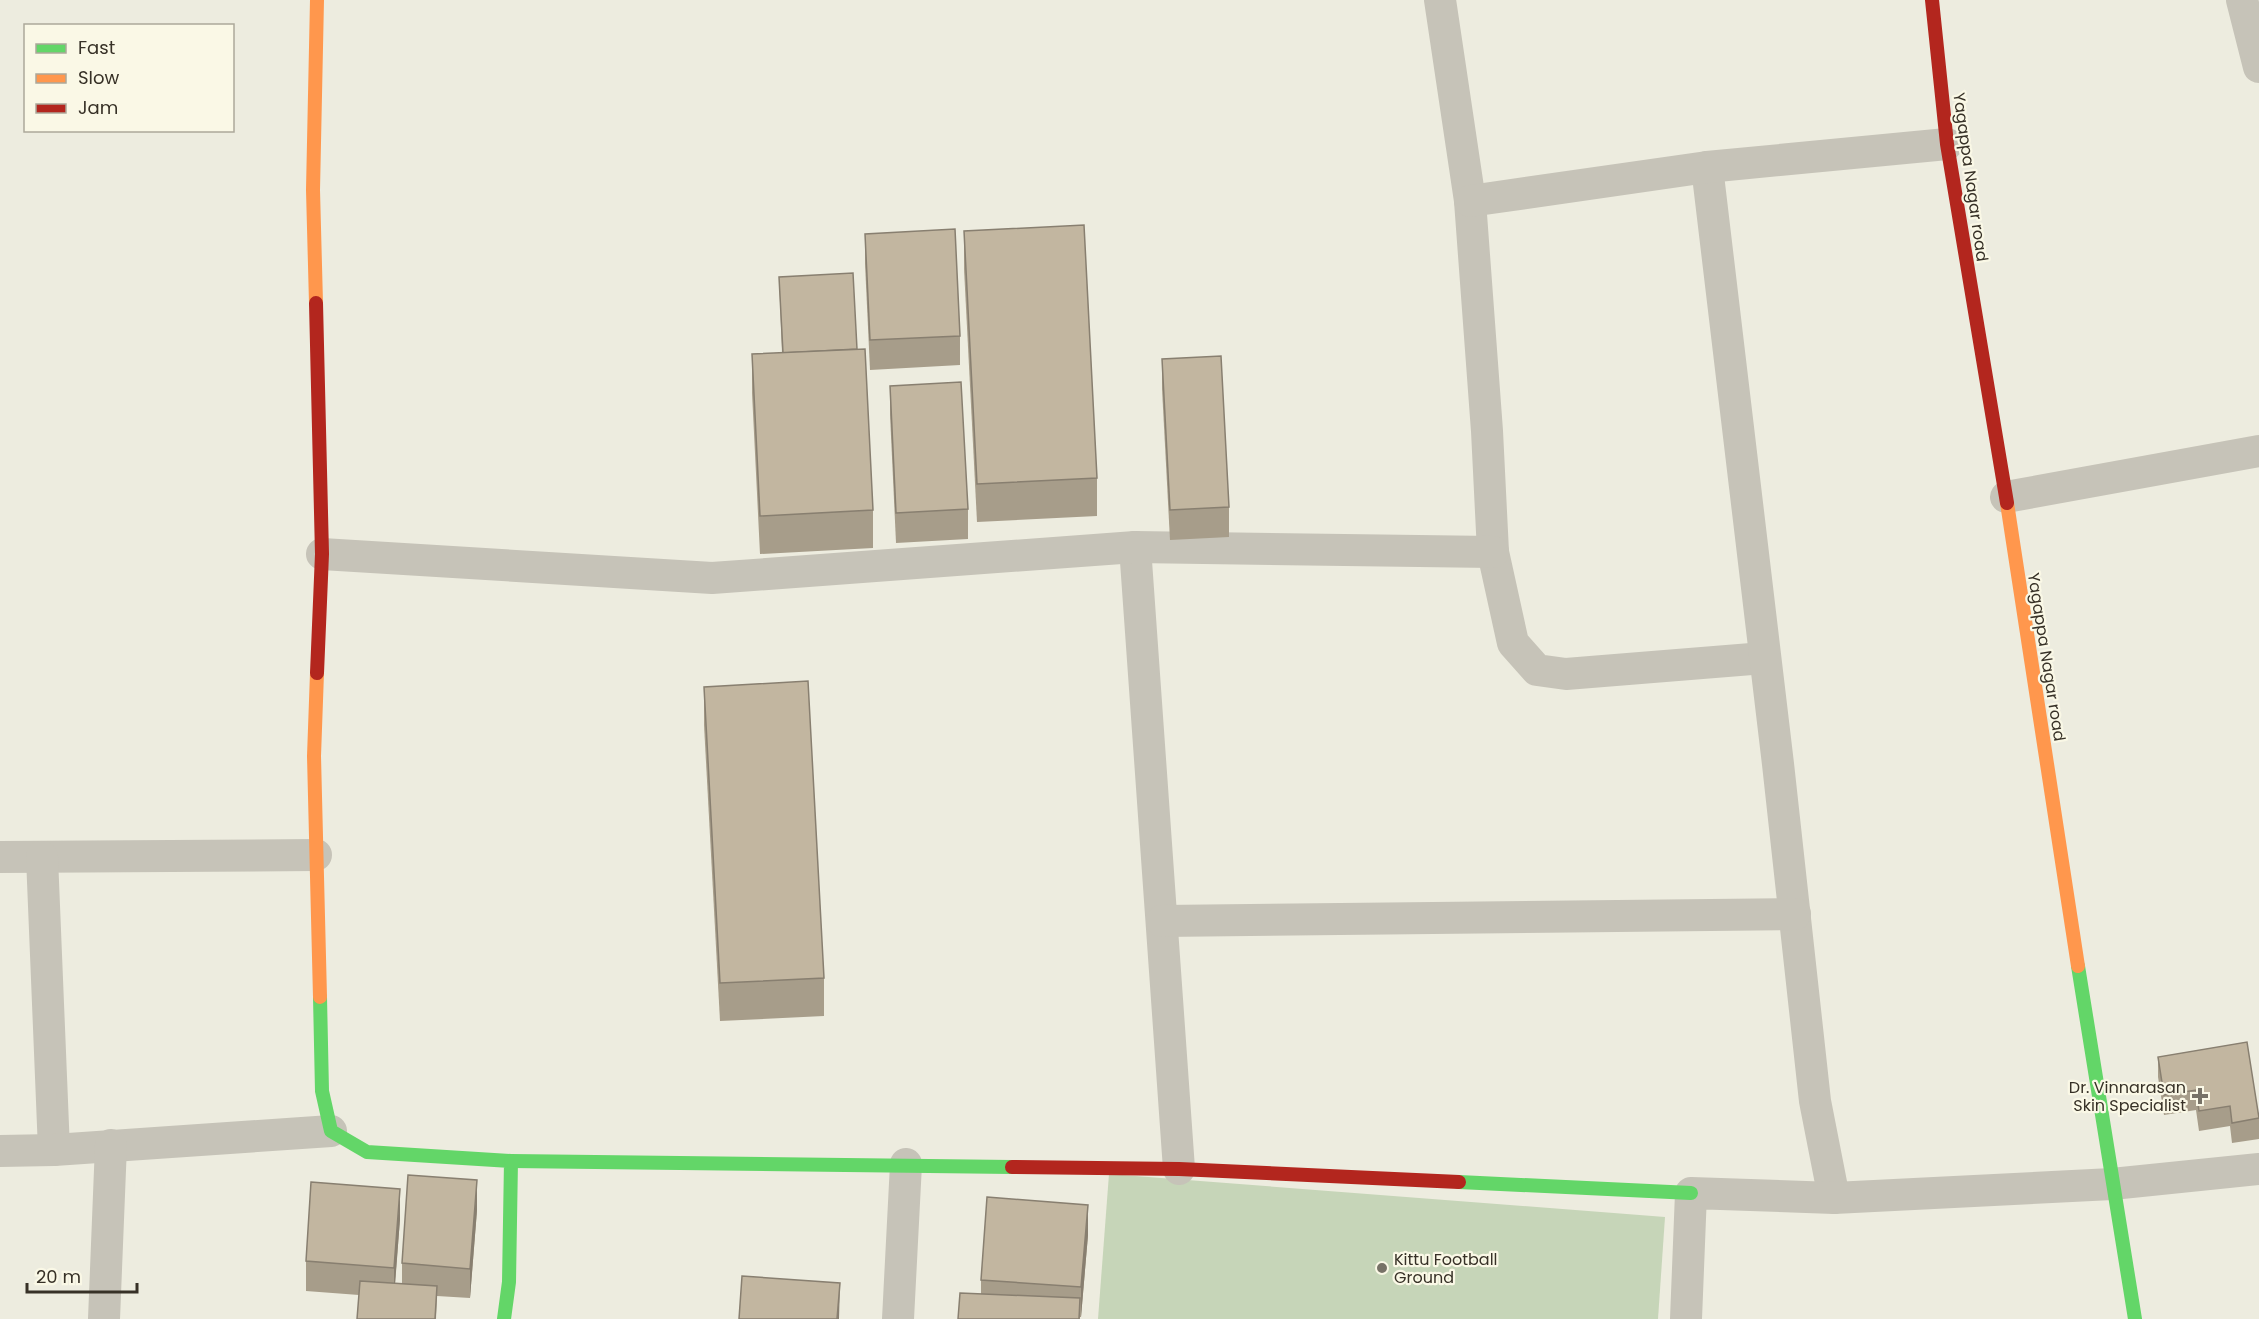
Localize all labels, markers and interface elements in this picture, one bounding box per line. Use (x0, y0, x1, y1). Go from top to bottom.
legend (24, 24, 234, 132)
text: Fast (78, 35, 115, 60)
text: Slow (78, 65, 120, 90)
street label: Yagappa Nagar road (1947, 91, 1994, 263)
text: Jam (78, 95, 118, 120)
street label: Yagappa Nagar road (2022, 571, 2071, 743)
place label: Dr. Vinnarasan Skin Specialist (2069, 1076, 2186, 1117)
marker: Dr. Vinnarasan Skin Specialist (2191, 1087, 2209, 1105)
place label: Kittu Football Ground (1394, 1248, 1498, 1289)
scale bar (27, 1256, 136, 1294)
marker: Kittu Football Ground (1375, 1261, 1389, 1275)
text: 20 m (36, 1264, 81, 1289)

